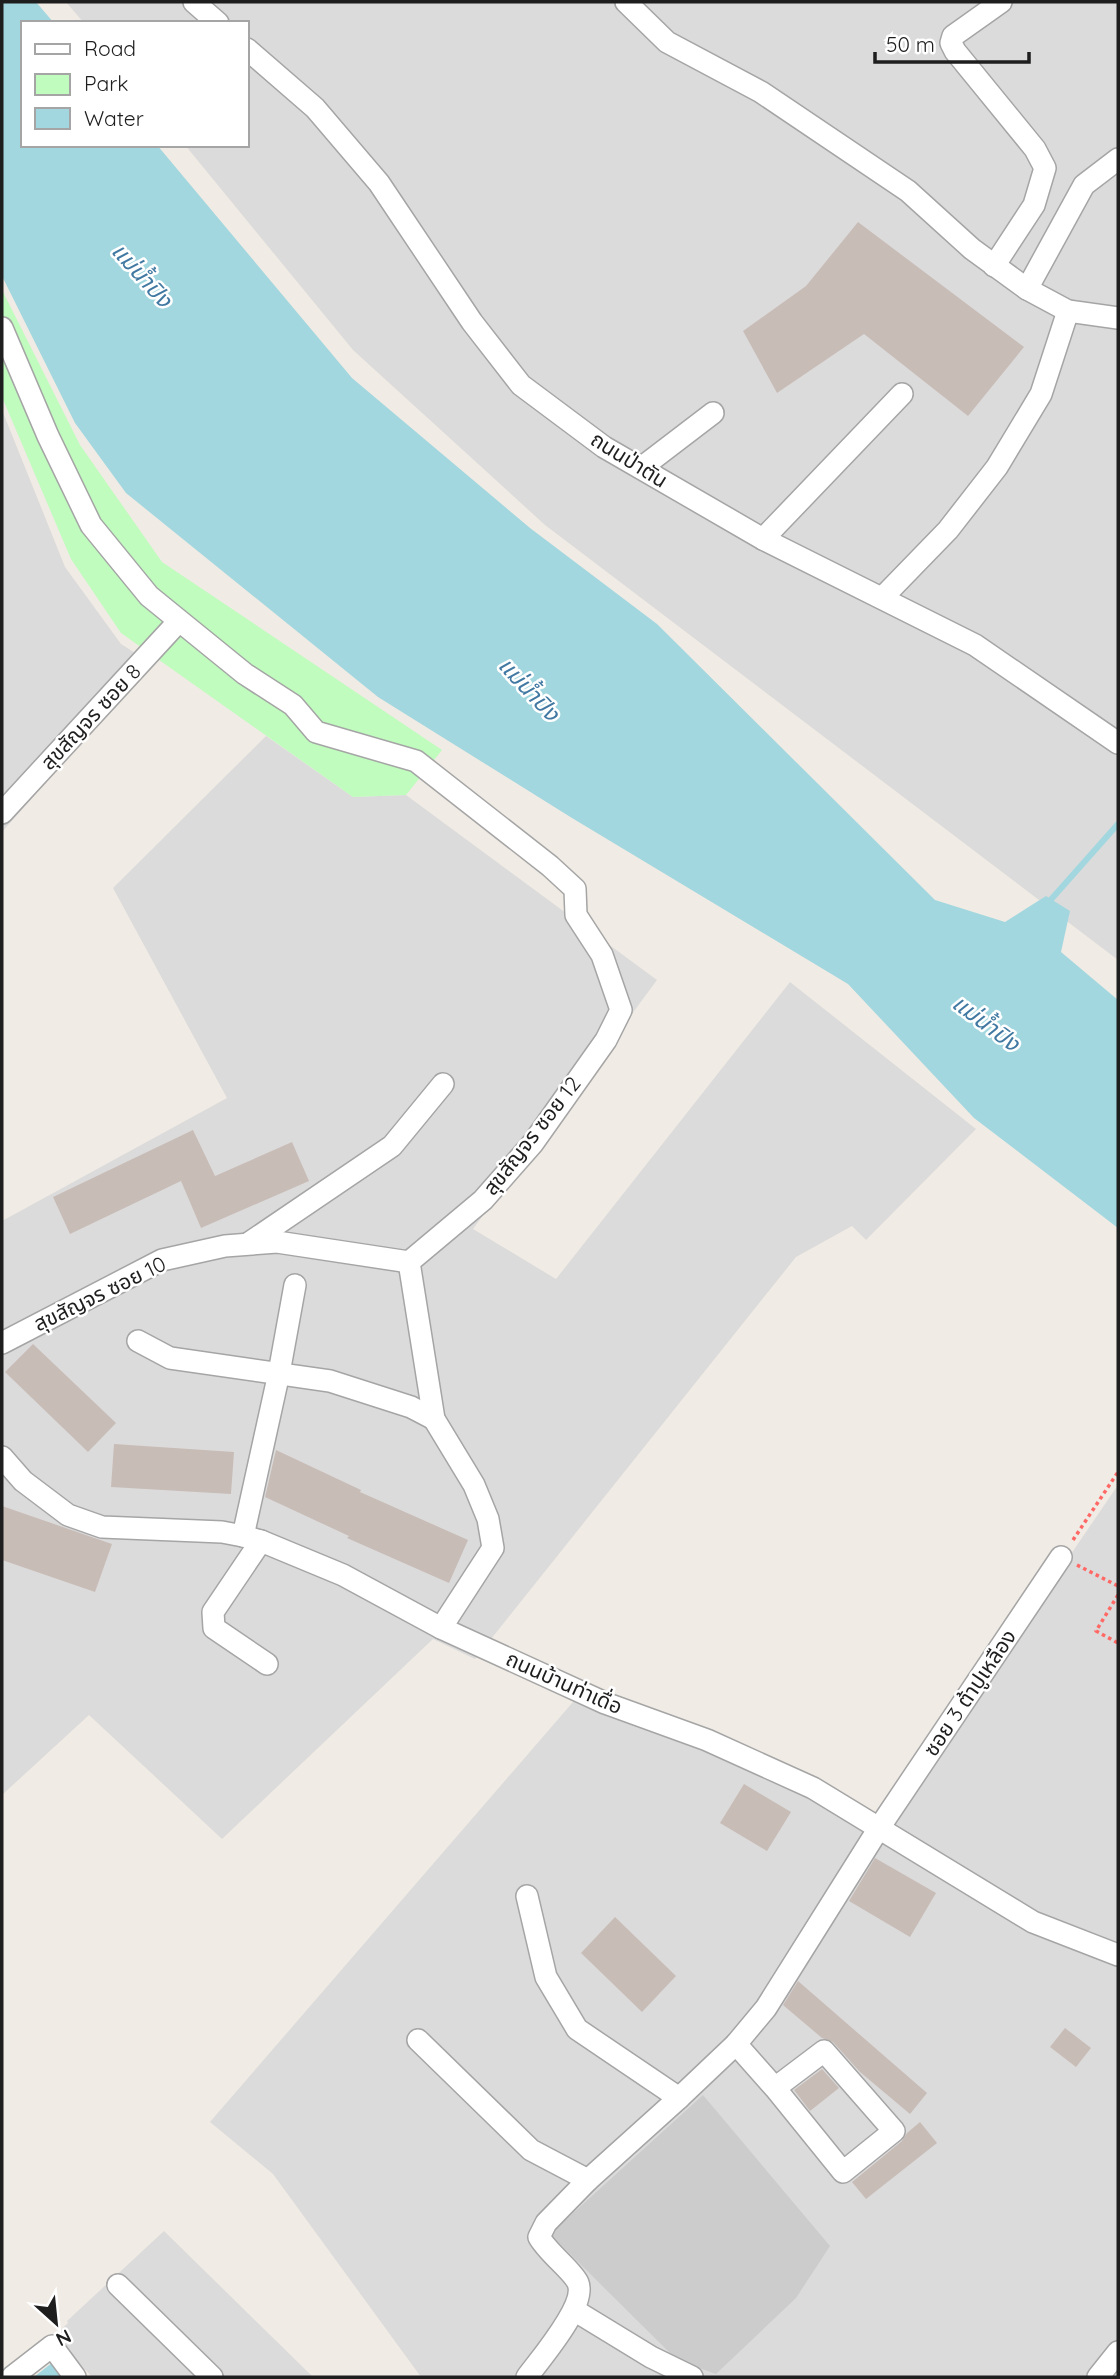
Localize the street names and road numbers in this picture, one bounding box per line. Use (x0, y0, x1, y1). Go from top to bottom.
street label: ถนนป่าตัน (586, 425, 673, 493)
street label: สุขสัญจร ซอย 8 (35, 658, 147, 775)
street label: สุขสัญจร ซอย 12 (477, 1071, 586, 1200)
street label: สุขสัญจร ซอย 10 (29, 1250, 170, 1337)
street label: ซอย 3 ต้าปูเหลือง (917, 1624, 1022, 1761)
street label: ถนนบ้านท่าเดื่อ (502, 1644, 627, 1719)

